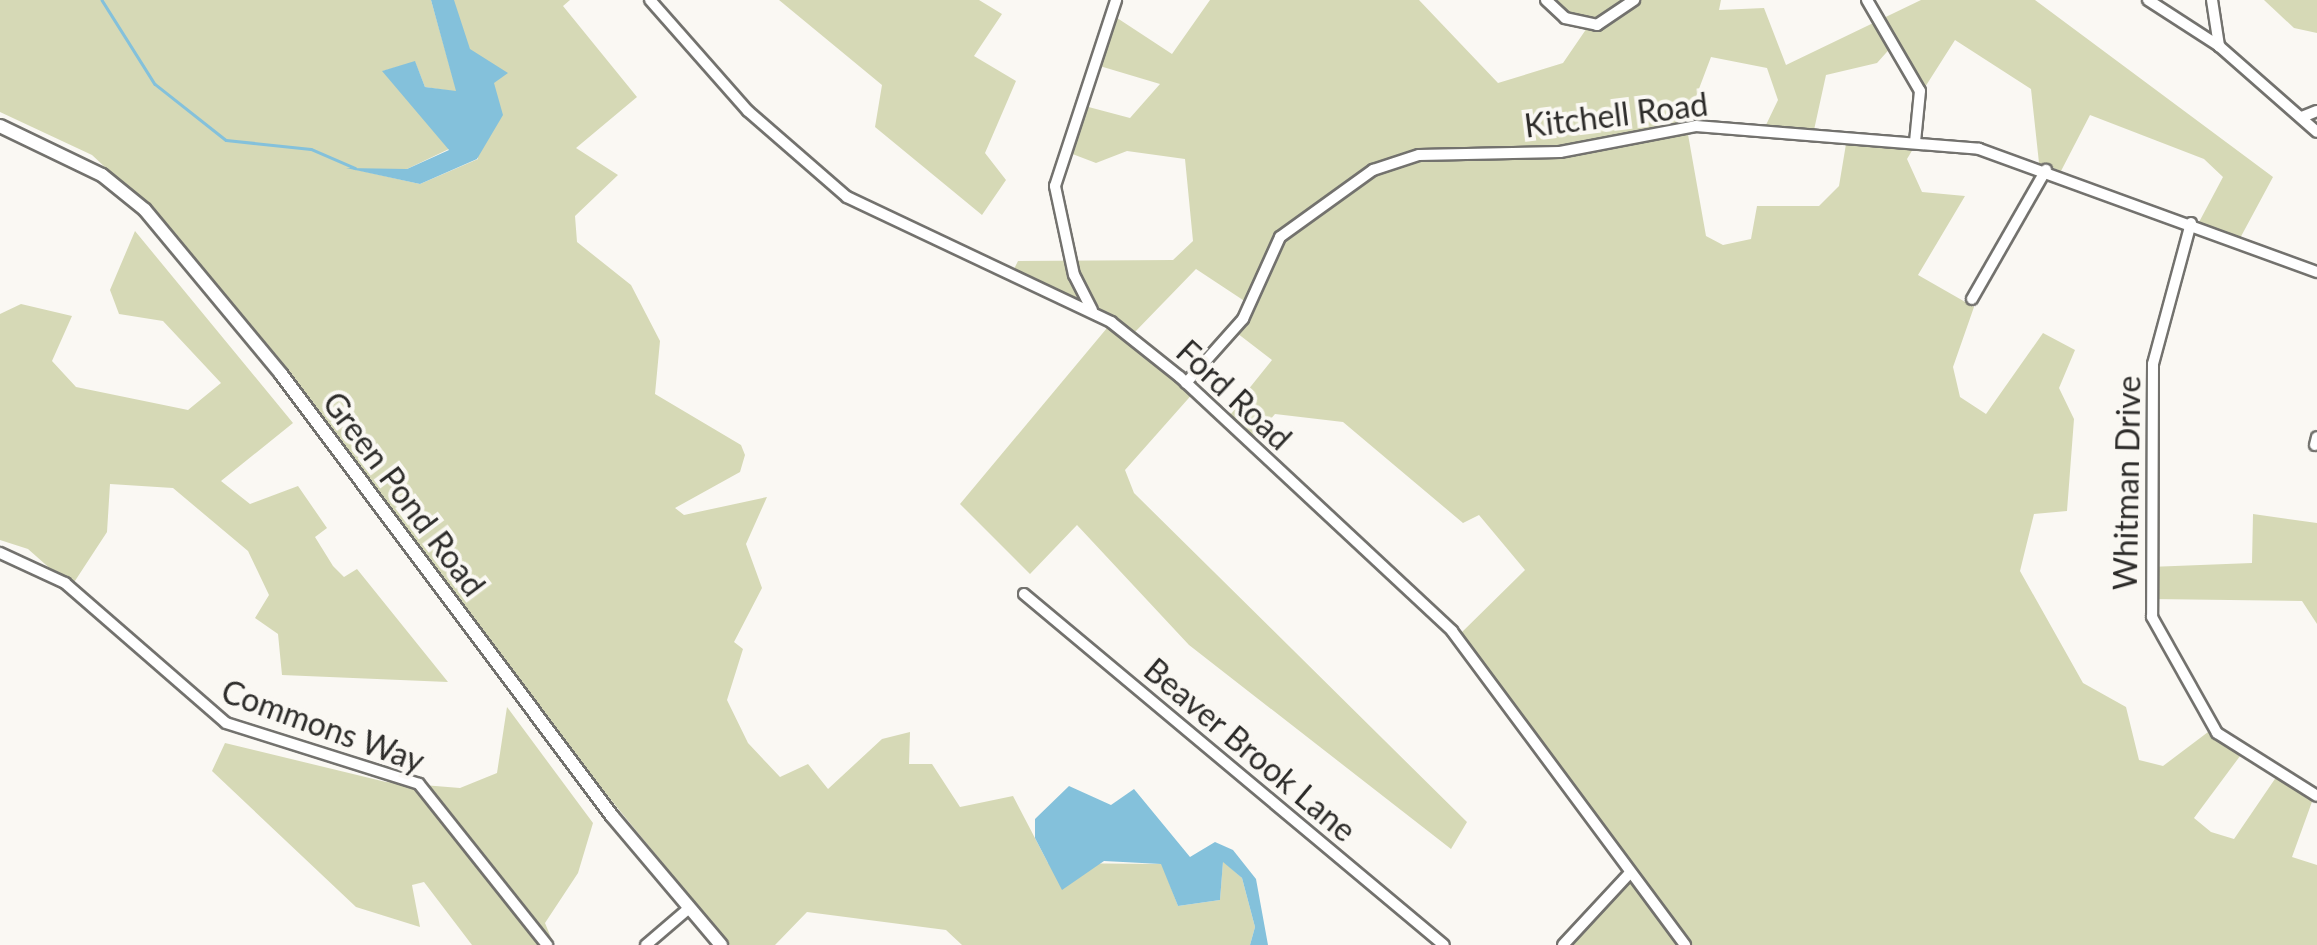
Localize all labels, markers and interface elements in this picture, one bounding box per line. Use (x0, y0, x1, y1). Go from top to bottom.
street label: Kitchell Road (1522, 85, 1710, 145)
street label: Ford Road (1169, 332, 1299, 458)
street label: Whitman Drive (2106, 375, 2148, 591)
street label: Green Pond Road (315, 384, 493, 604)
street label: Beaver Brook Lane (1136, 650, 1364, 850)
street label: Commons Way (216, 671, 430, 781)

